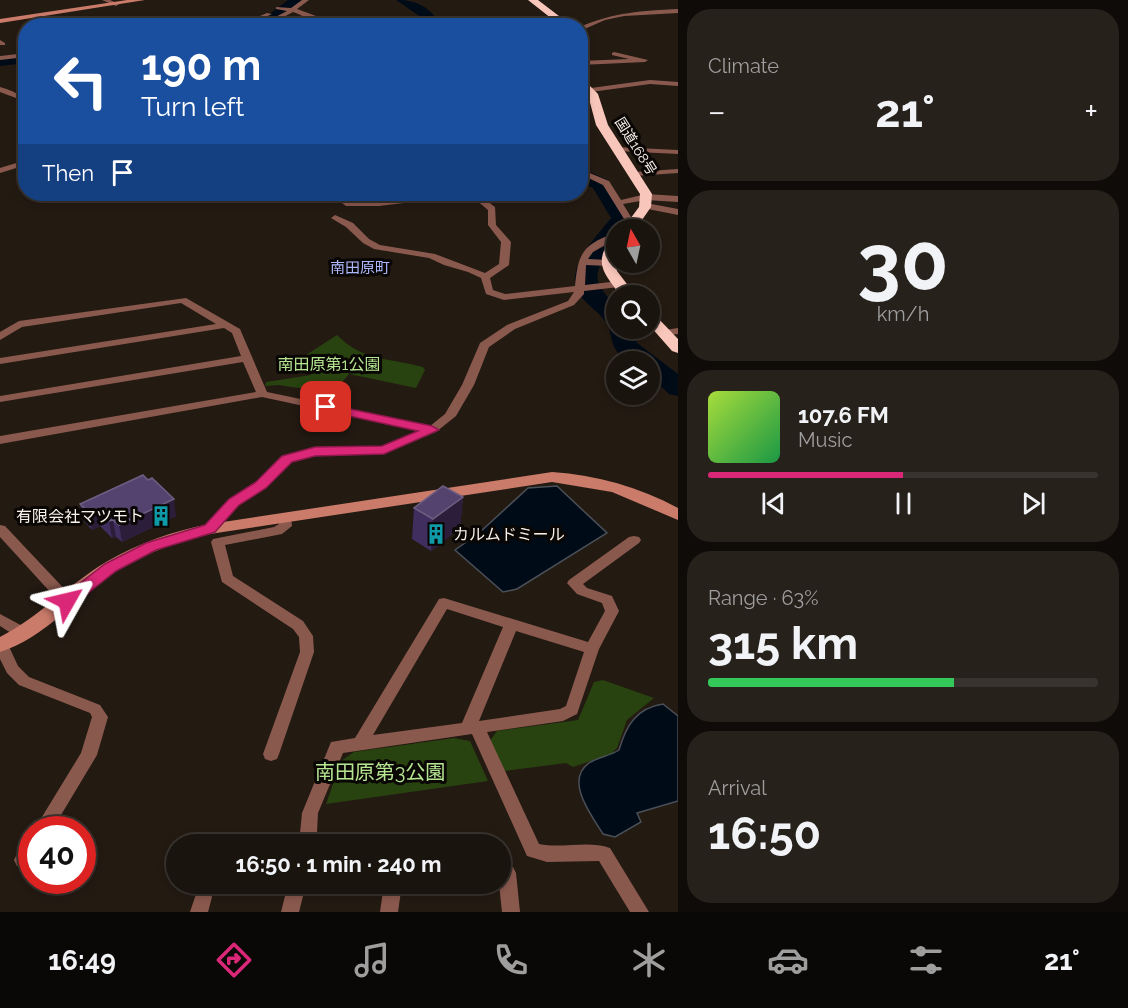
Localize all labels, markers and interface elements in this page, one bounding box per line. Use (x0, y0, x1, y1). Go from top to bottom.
text: 190 m (141, 41, 261, 90)
icon: left (42, 42, 120, 120)
text: Climate (708, 54, 779, 78)
text: 21° (875, 85, 935, 138)
text: Turn left (141, 91, 244, 122)
text: − (708, 92, 726, 131)
text: + (1084, 92, 1098, 131)
street label: 国道168号 (612, 114, 660, 178)
icon: arrive (106, 156, 139, 189)
text: Then (42, 160, 94, 186)
text: 30 (857, 217, 949, 308)
north arrow (606, 219, 660, 273)
map controls (606, 219, 660, 405)
district label: 南田原町 (330, 259, 390, 277)
button: search (606, 285, 660, 339)
text: km/h (877, 302, 929, 326)
button: layers (606, 351, 660, 405)
park label: 南田原第1公園 (278, 355, 380, 374)
pin (300, 381, 351, 432)
icon: arrive (309, 390, 342, 423)
text: 107.6 FM (798, 402, 889, 428)
text: Music (798, 428, 852, 452)
icon: previous (757, 487, 790, 520)
icon: pause (887, 487, 920, 520)
icon: next (1017, 487, 1050, 520)
building icon: 有限会社マツモト (149, 504, 173, 528)
place label: 有限会社マツモト (16, 507, 144, 526)
building icon: カルムドミール (424, 522, 448, 546)
place label: カルムドミール (453, 525, 565, 544)
position arrow (35, 569, 99, 633)
text: Range · 63% (708, 586, 819, 610)
text: 315 km (708, 617, 858, 670)
park label: 南田原第3公園 (315, 760, 445, 784)
text: Arrival (708, 776, 767, 800)
text: 16:50 (708, 807, 821, 860)
speed limit sign: 40 (18, 816, 96, 894)
text: 16:50 · 1 min · 240 m (235, 851, 442, 877)
icon: directions (213, 939, 255, 981)
icon: music (351, 939, 393, 981)
icon: phone (490, 939, 532, 981)
icon: climate (628, 939, 670, 981)
icon: car (767, 939, 809, 981)
icon: filters (905, 939, 947, 981)
text: 16:49 (48, 945, 116, 976)
text: 21° (1044, 945, 1080, 976)

